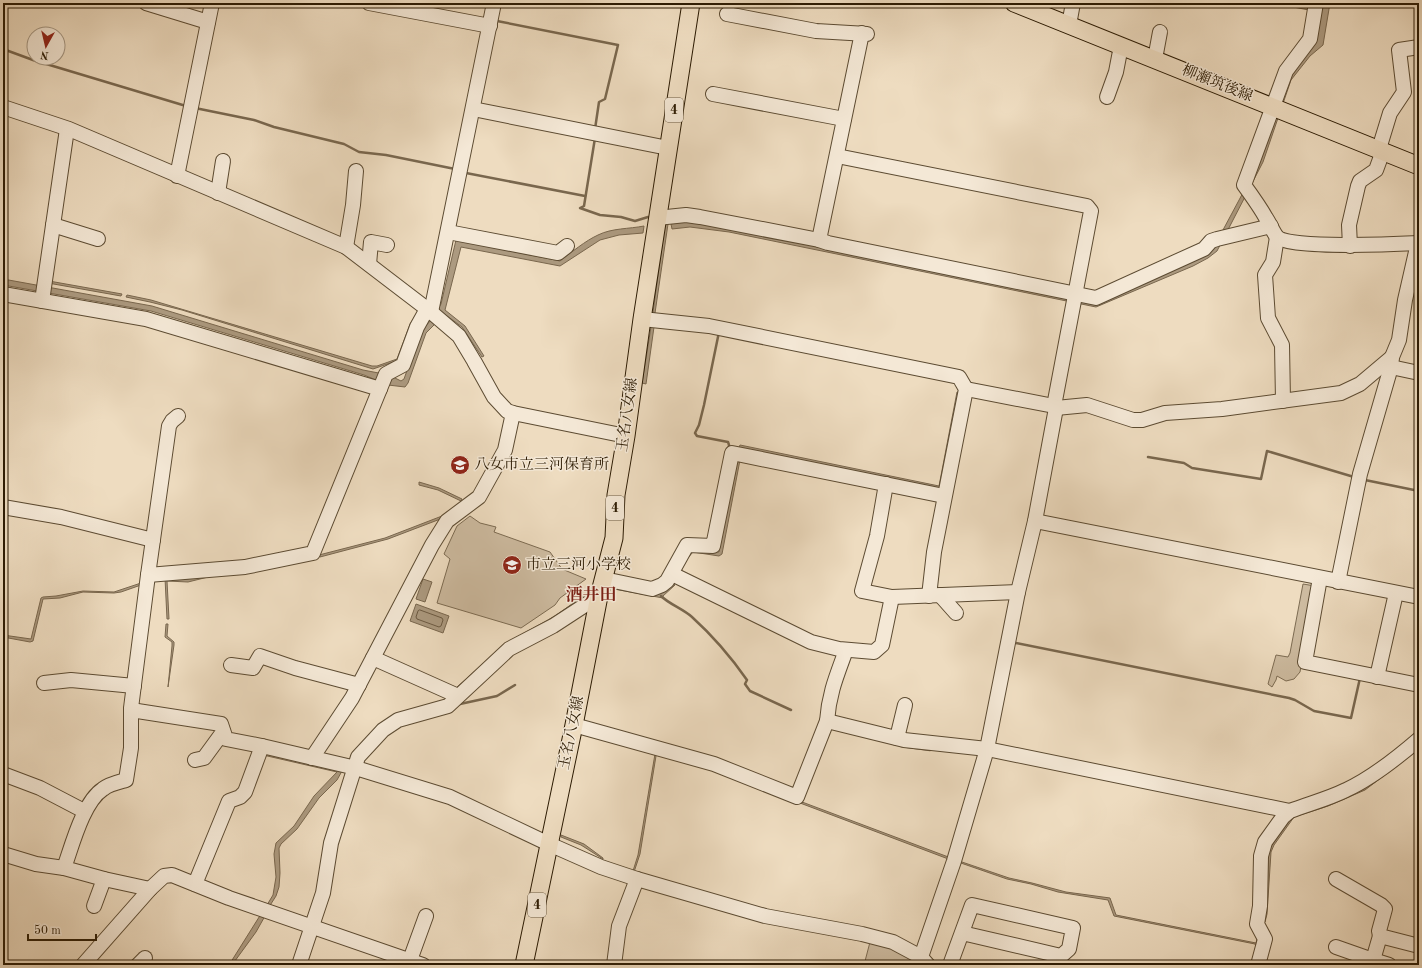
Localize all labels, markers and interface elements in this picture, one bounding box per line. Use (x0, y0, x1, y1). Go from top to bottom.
north arrow (26, 26, 66, 66)
text: N (39, 48, 50, 60)
street label: 柳瀬筑後線 (1179, 61, 1255, 105)
road number: 4 (665, 98, 683, 122)
street label: 玉名八女線 (613, 377, 641, 453)
school or university icon: 八女市立三河保育所 (449, 454, 471, 476)
place label: 八女市立三河保育所 (474, 456, 609, 473)
road number: 4 (606, 496, 624, 520)
school or university icon: 市立三河小学校 (501, 554, 523, 576)
place label: 市立三河小学校 (526, 556, 631, 573)
district label: 酒井田 (566, 585, 617, 604)
street label: 玉名八女線 (555, 694, 587, 771)
road number: 4 (528, 893, 546, 917)
scale bar (28, 916, 96, 942)
text: 50 m (34, 924, 61, 937)

